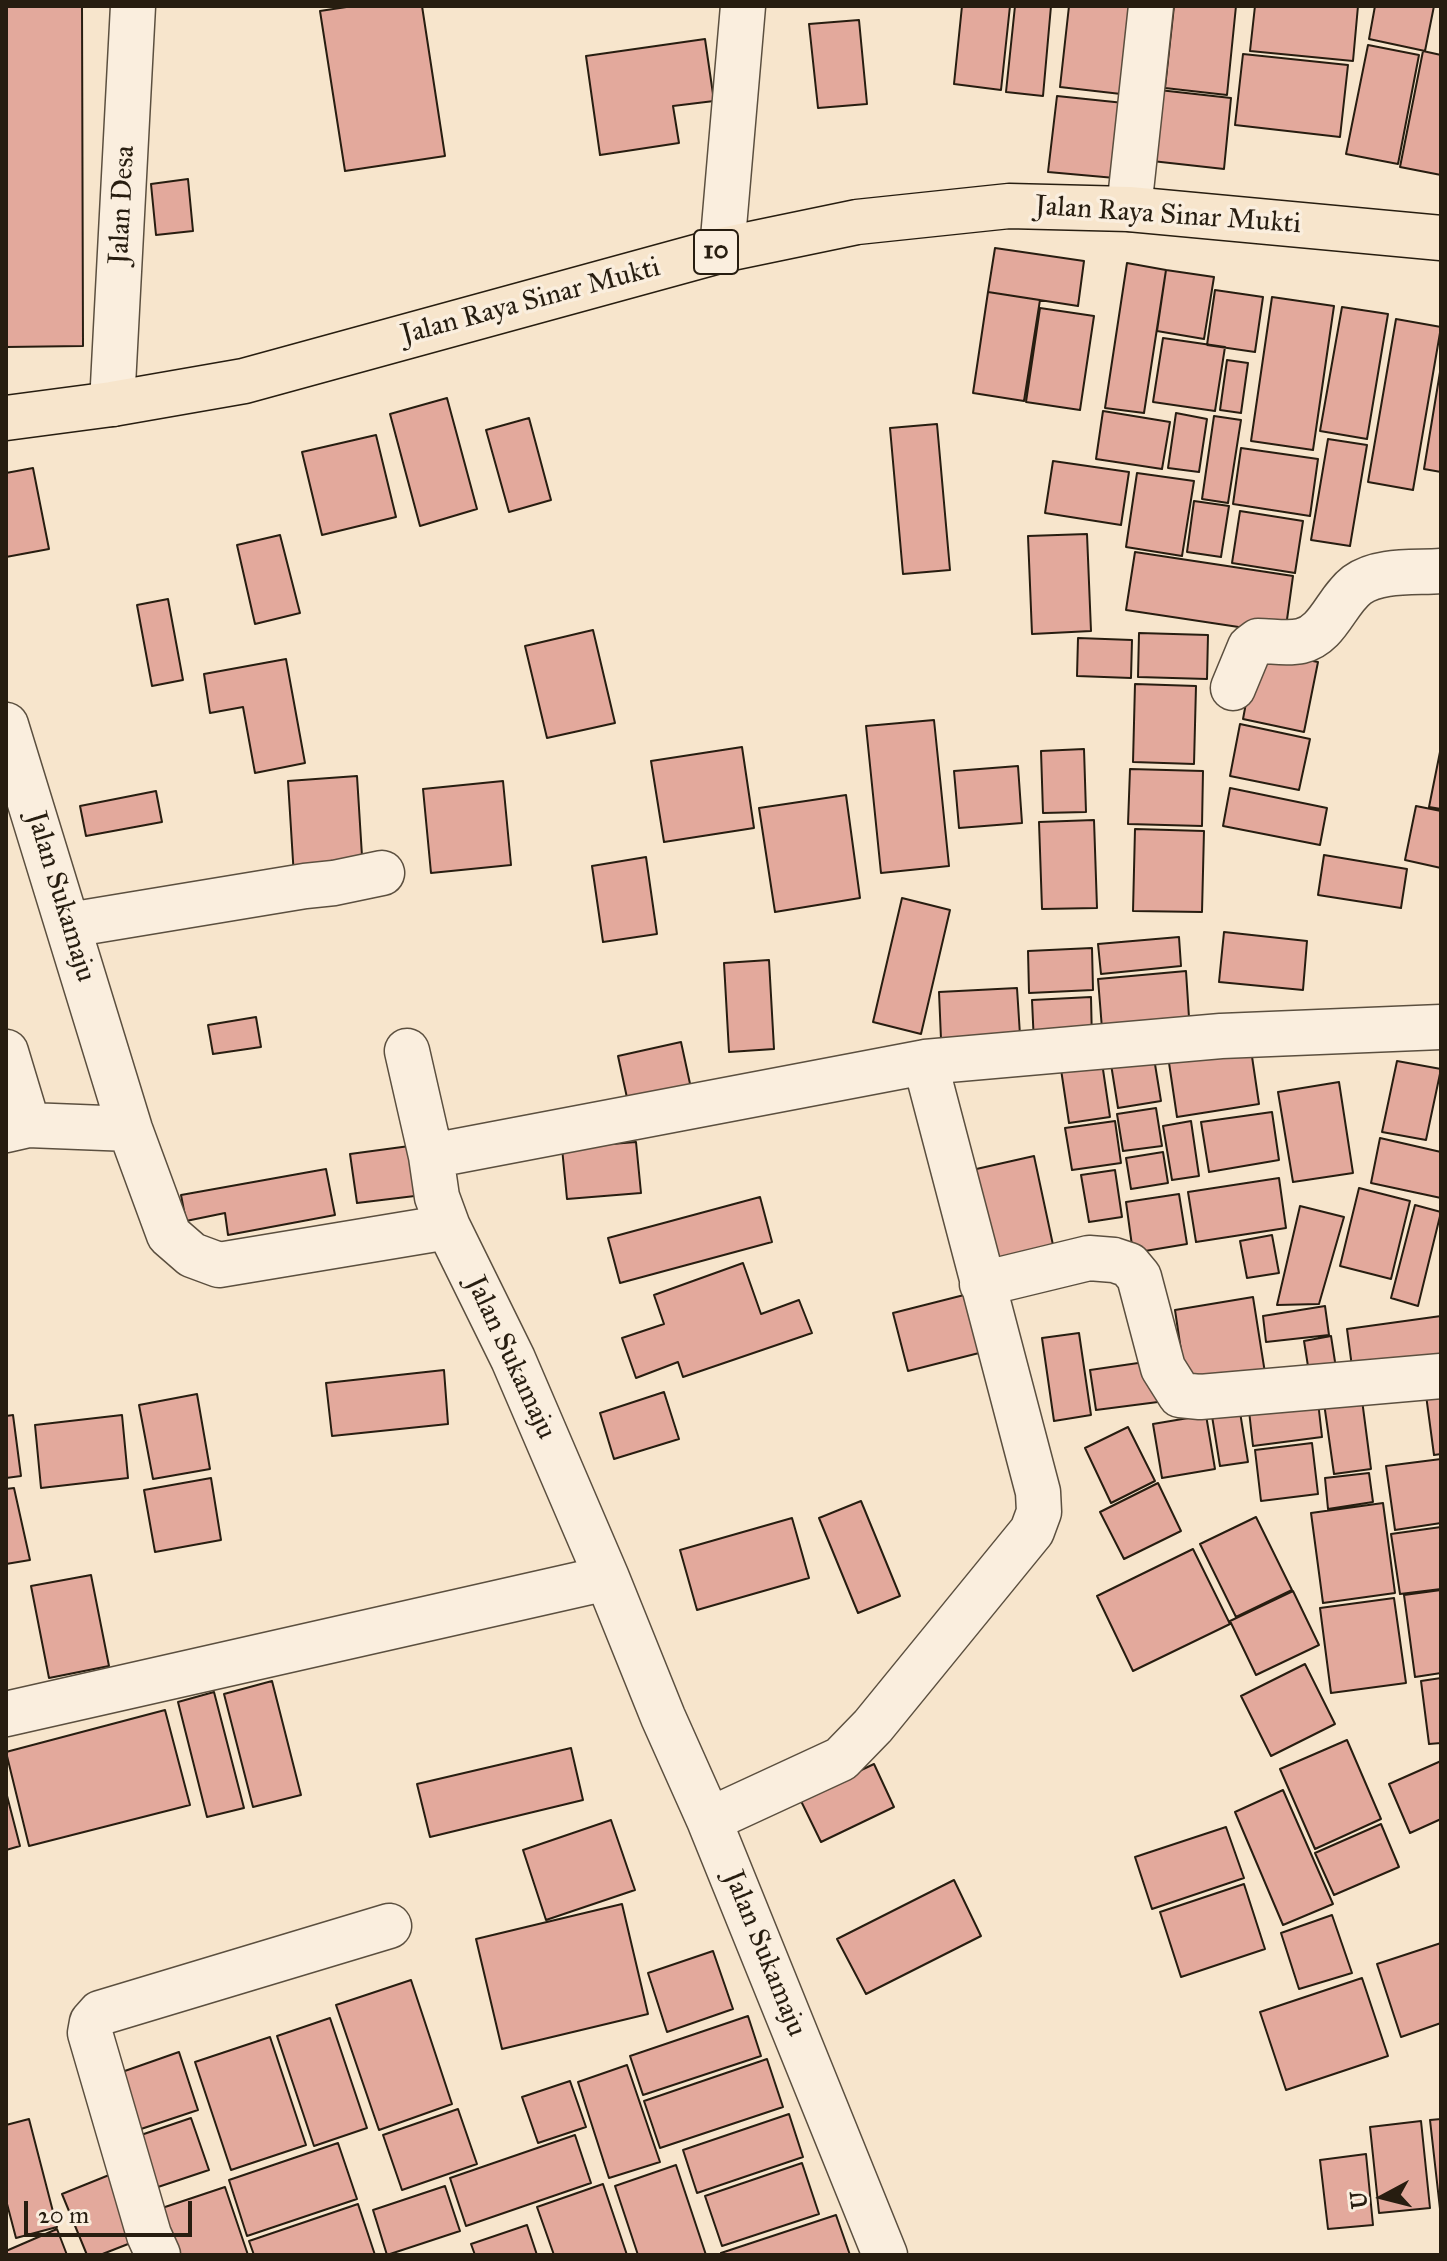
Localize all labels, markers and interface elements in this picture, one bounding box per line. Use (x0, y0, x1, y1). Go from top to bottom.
street label: Jalan Desa (103, 145, 143, 265)
street label: Jalan Raya Sinar Mukti (1034, 190, 1302, 242)
road number: 10 (694, 230, 738, 274)
street label: Jalan Raya Sinar Mukti (398, 251, 664, 353)
street label: Jalan Sukamaju (18, 808, 102, 986)
street label: Jalan Sukamaju (458, 1271, 562, 1445)
street label: Jalan Sukamaju (715, 1866, 813, 2042)
north arrow (1343, 2157, 1423, 2237)
scale bar (28, 2185, 196, 2235)
text: U (1344, 2190, 1373, 2210)
text: 20 m (38, 2200, 89, 2230)

